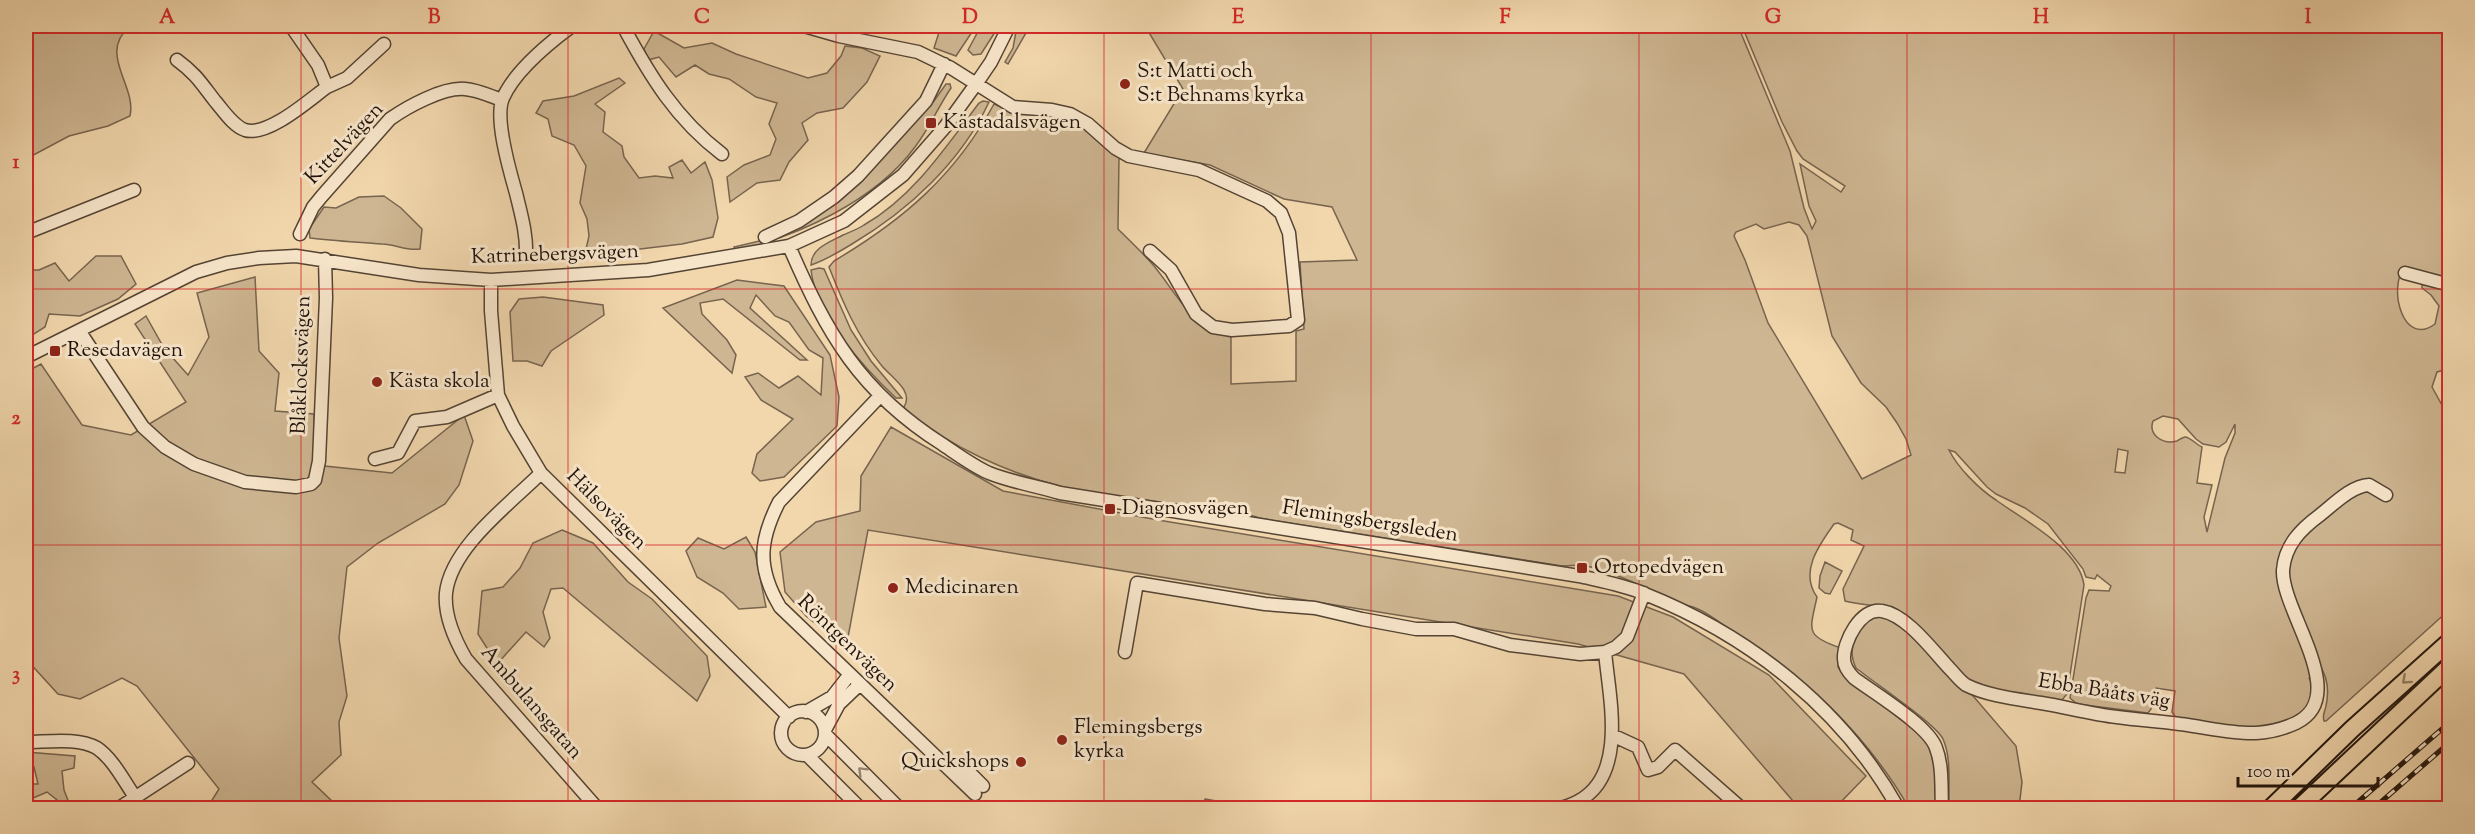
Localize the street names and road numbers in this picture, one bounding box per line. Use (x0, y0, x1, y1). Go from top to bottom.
street label: Kittelvägen (299, 96, 391, 192)
street label: Katrinebergsvägen (471, 237, 639, 273)
street label: Blåklocksvägen (285, 295, 319, 435)
street label: Hälsovägen (559, 463, 653, 557)
street label: Flemingsbergsleden (1280, 493, 1460, 551)
street label: Röntgenvägen (790, 588, 904, 700)
street label: Ambulansgatan (473, 639, 589, 767)
street label: Ebba Bååts väg (2036, 667, 2172, 717)

